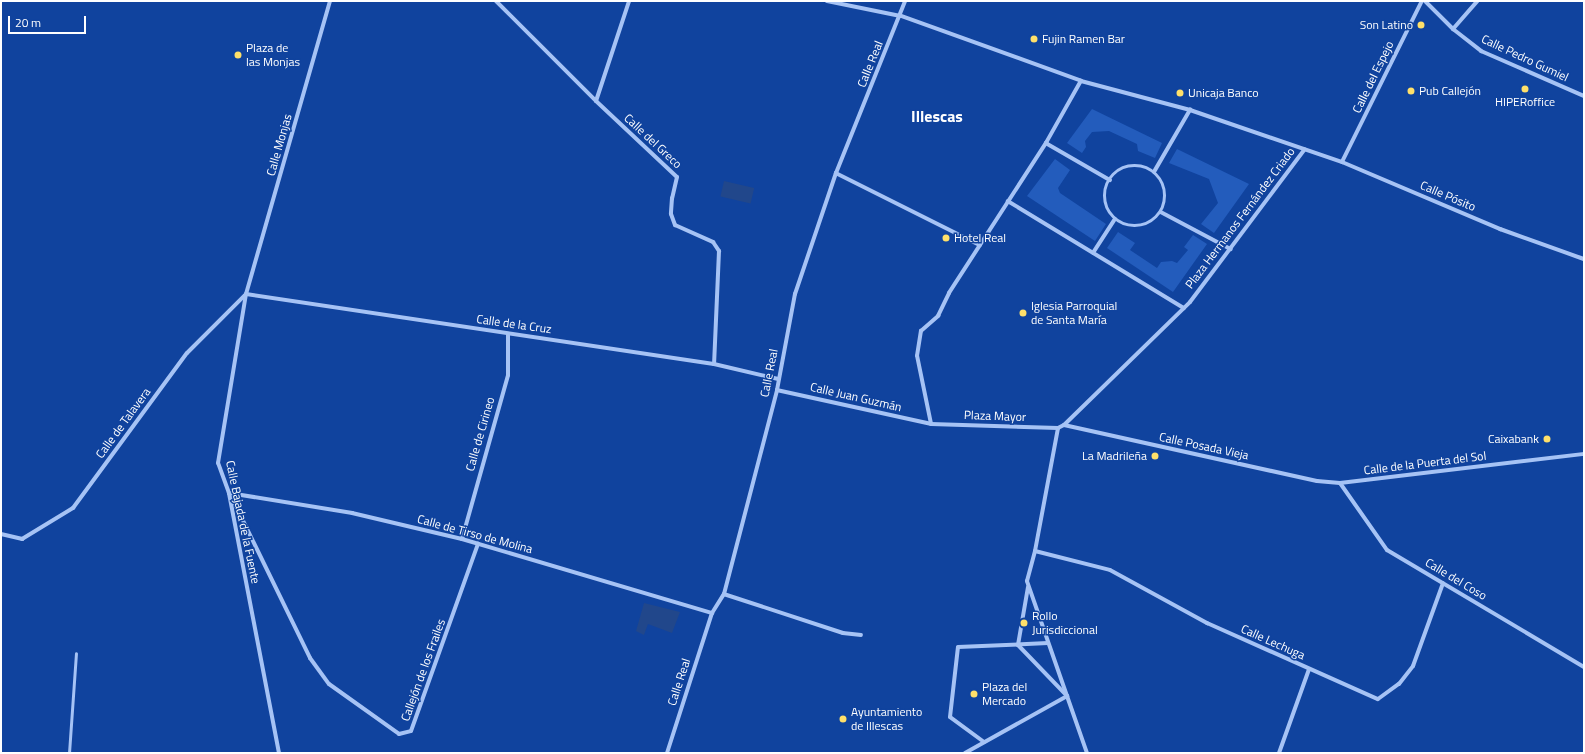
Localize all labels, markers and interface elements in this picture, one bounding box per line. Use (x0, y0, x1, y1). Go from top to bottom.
scale bar (10, 8, 88, 34)
text: 20 m (15, 13, 41, 32)
place label: Son Latino (1360, 18, 1413, 32)
marker: Son Latino (1416, 20, 1426, 30)
place label: Fujin Ramen Bar (1042, 32, 1125, 46)
street label: Calle Pedro Gumiel (1479, 32, 1571, 84)
marker: Fujin Ramen Bar (1029, 34, 1039, 44)
street label: Calle Real (854, 39, 886, 89)
street label: Calle del Espejo (1349, 39, 1397, 115)
place label: Plaza de las Monjas (246, 41, 300, 69)
marker: Plaza de las Monjas (233, 50, 243, 60)
place label: Pub Callejón (1419, 84, 1481, 98)
marker: HIPERoffice (1520, 84, 1530, 94)
place label: Unicaja Banco (1188, 86, 1259, 100)
marker: Pub Callejón (1406, 86, 1416, 96)
marker: Unicaja Banco (1175, 88, 1185, 98)
place label: HIPERoffice (1495, 95, 1555, 109)
district label: Illescas (911, 106, 963, 126)
street label: Calle del Greco (621, 111, 685, 171)
street label: Calle Monjas (263, 112, 295, 178)
street label: Plaza Hermanos Fernández Criado (1182, 145, 1298, 291)
street label: Calle Pósito (1418, 178, 1478, 214)
place label: Hotel Real (954, 231, 1006, 245)
marker: Hotel Real (941, 233, 951, 243)
place label: Iglesia Parroquial de Santa María (1031, 299, 1117, 327)
marker: Iglesia Parroquial de Santa María (1018, 308, 1028, 318)
street label: Calle de la Cruz (476, 312, 552, 336)
street label: Calle Real (757, 348, 781, 398)
street label: Calle Juan Guzmán (809, 379, 903, 415)
street label: Calle de Talavera (93, 385, 153, 461)
street label: Calle de Cirineo (463, 395, 497, 473)
street label: Plaza Mayor (964, 408, 1026, 424)
street label: Calle Posada Vieja (1158, 429, 1250, 463)
place label: Caixabank (1488, 432, 1539, 446)
marker: Caixabank (1542, 434, 1552, 444)
street label: Calle de la Puerta del Sol (1363, 448, 1487, 478)
place label: La Madrileña (1082, 449, 1147, 463)
marker: La Madrileña (1150, 451, 1160, 461)
street label: Calle Bajada de la Fuente (223, 459, 263, 585)
street label: Calle de Tirso de Molina (416, 512, 534, 556)
street label: Calle del Coso (1423, 555, 1489, 603)
place label: Rollo Jurisdiccional (1032, 609, 1098, 637)
street label: Callejón de los Frailes (398, 617, 448, 723)
marker: Rollo Jurisdiccional (1019, 618, 1029, 628)
street label: Calle Lechuga (1239, 621, 1307, 663)
street label: Calle Real (665, 657, 693, 707)
place label: Plaza del Mercado (982, 680, 1027, 708)
marker: Plaza del Mercado (969, 689, 979, 699)
place label: Ayuntamiento de Illescas (851, 705, 922, 733)
marker: Ayuntamiento de Illescas (838, 714, 848, 724)

